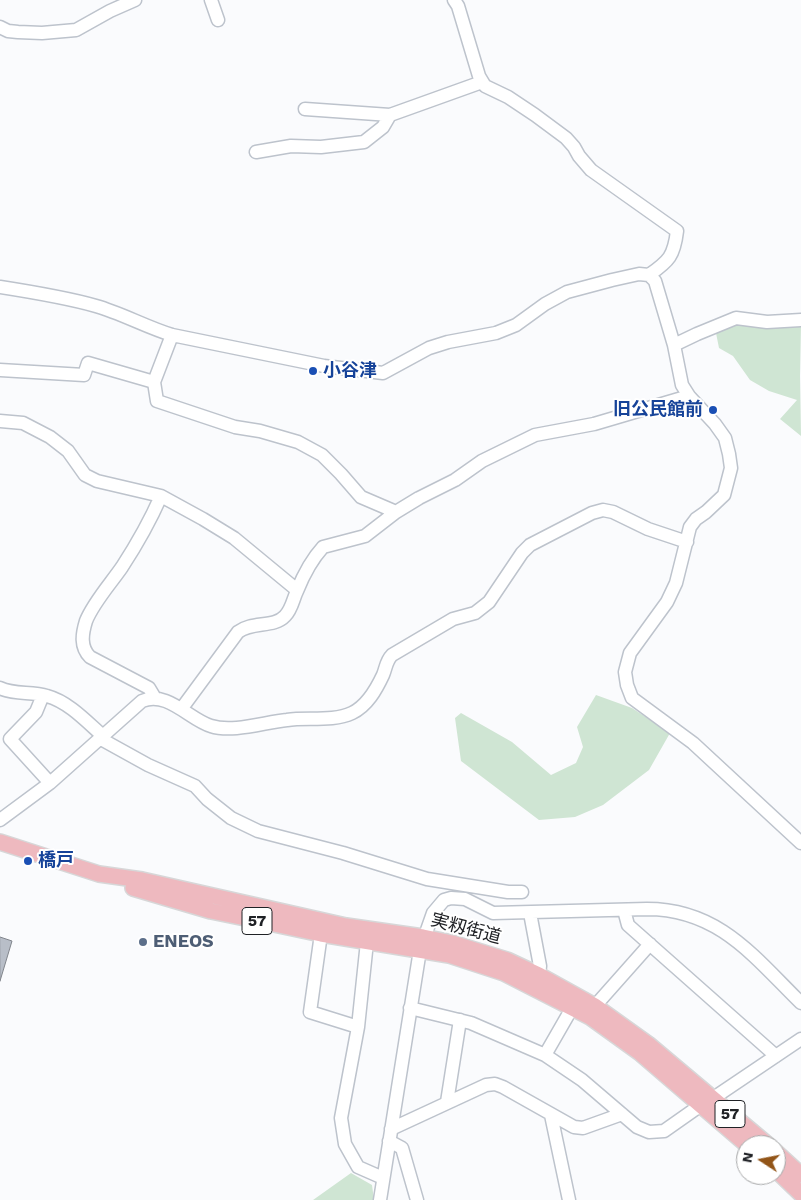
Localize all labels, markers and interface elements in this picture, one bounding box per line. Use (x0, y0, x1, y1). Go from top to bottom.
place label: 小谷津 (323, 360, 377, 382)
marker: 小谷津 (307, 365, 319, 377)
place label: 旧公民館前 (613, 399, 703, 421)
marker: 旧公民館前 (707, 404, 719, 416)
place label: 橋戸 (38, 850, 74, 872)
marker: 橋戸 (22, 855, 34, 867)
road number: 57 (242, 908, 272, 934)
street label: 実籾街道 (428, 909, 504, 949)
place label: ENEOS (153, 931, 214, 953)
marker: ENEOS (137, 936, 149, 948)
road number: 57 (715, 1100, 745, 1128)
north arrow (736, 1135, 786, 1185)
text: N (738, 1151, 756, 1164)

